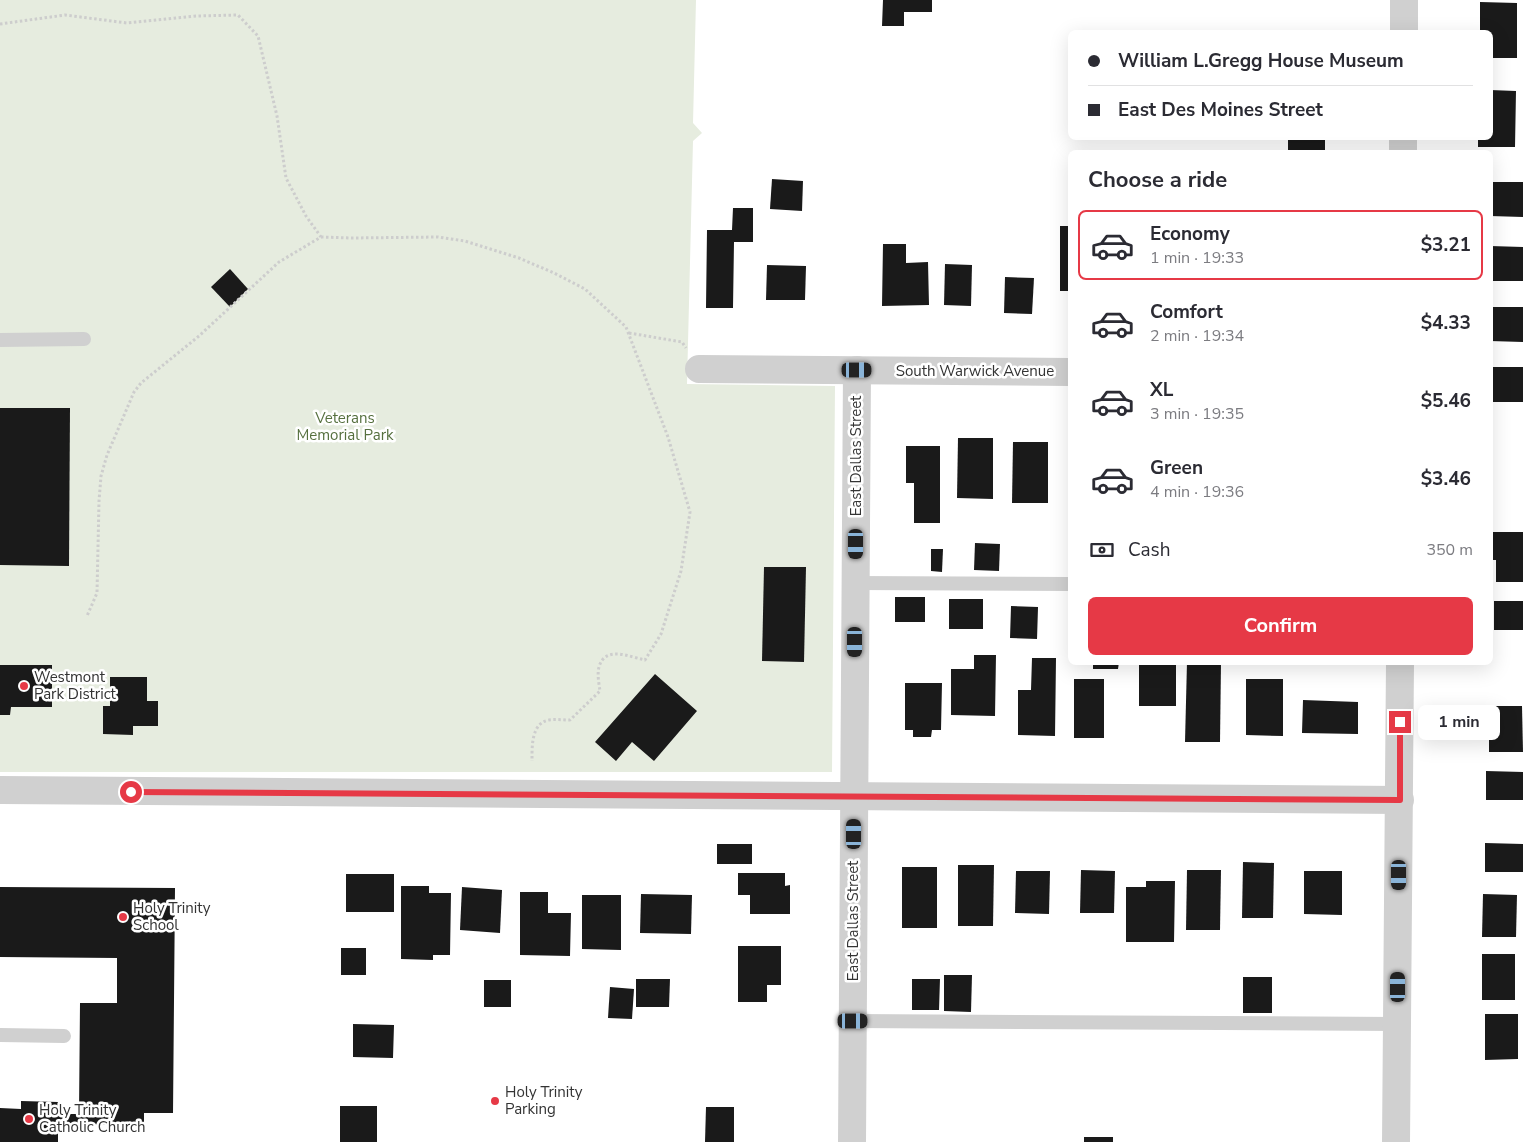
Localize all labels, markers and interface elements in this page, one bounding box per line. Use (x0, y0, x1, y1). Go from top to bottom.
text: William L.Gregg House Museum (1118, 48, 1404, 74)
text: East Des Moines Street (1118, 97, 1323, 123)
text: Choose a ride (1088, 165, 1227, 195)
text: Economy (1150, 221, 1230, 247)
icon: car (1090, 223, 1135, 268)
text: $3.21 (1421, 232, 1471, 258)
text: 1 min · 19:33 (1150, 247, 1244, 269)
text: Comfort (1150, 299, 1223, 325)
icon: car (1090, 301, 1135, 346)
text: $4.33 (1421, 310, 1471, 336)
text: 2 min · 19:34 (1150, 325, 1244, 347)
street label: South Warwick Avenue (896, 361, 1054, 381)
car (842, 363, 872, 378)
text: XL (1150, 377, 1173, 403)
icon: car (1090, 379, 1135, 424)
text: $5.46 (1421, 388, 1471, 414)
street label: East Dallas Street (846, 395, 866, 516)
text: 3 min · 19:35 (1150, 403, 1244, 425)
park label: Veterans Memorial Park (296, 408, 394, 445)
text: Green (1150, 455, 1203, 481)
icon: car (1090, 457, 1135, 502)
text: $3.46 (1421, 466, 1471, 492)
text: 4 min · 19:36 (1150, 481, 1244, 503)
car (848, 529, 863, 559)
icon: cash (1088, 536, 1116, 564)
text: Cash (1128, 537, 1170, 563)
text: 350 m (1426, 539, 1473, 561)
button: Confirm (1088, 597, 1473, 655)
car (847, 627, 862, 657)
place label: Westmont Park District (34, 667, 117, 704)
marker: Westmont Park District (18, 680, 30, 692)
callout: 1 min (1418, 704, 1500, 740)
route end (1389, 711, 1411, 733)
text: 1 min (1438, 711, 1480, 733)
route start (120, 781, 142, 803)
car (846, 819, 861, 849)
street label: East Dallas Street (843, 860, 863, 981)
car (1391, 860, 1406, 890)
place label: Holy Trinity School (133, 898, 211, 935)
marker: Holy Trinity School (117, 911, 129, 923)
car (1390, 972, 1405, 1002)
car (838, 1014, 868, 1029)
place label: Holy Trinity Parking (505, 1082, 583, 1119)
marker: Holy Trinity Parking (489, 1095, 501, 1107)
place label: Holy Trinity Catholic Church (39, 1100, 145, 1137)
marker: Holy Trinity Catholic Church (23, 1113, 35, 1125)

